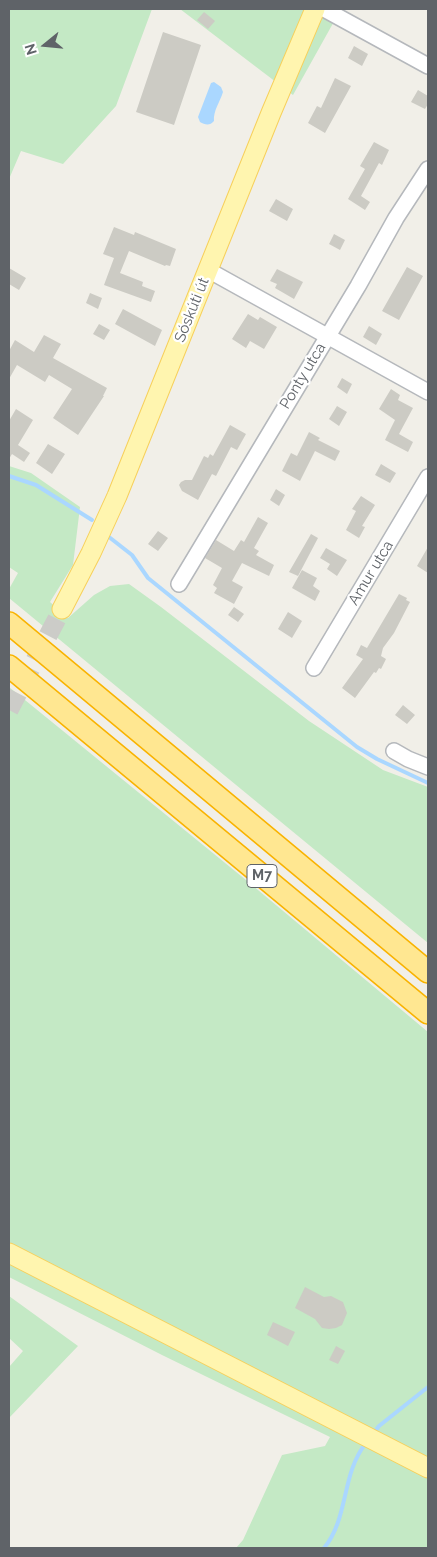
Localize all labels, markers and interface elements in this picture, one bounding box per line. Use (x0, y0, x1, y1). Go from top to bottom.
north arrow (20, 20, 70, 70)
text: N (21, 42, 40, 57)
street label: Sóskúti út (171, 275, 213, 345)
street label: Ponty utca (276, 340, 330, 412)
street label: Amur utca (345, 537, 397, 609)
road number: M7 (247, 864, 277, 888)

